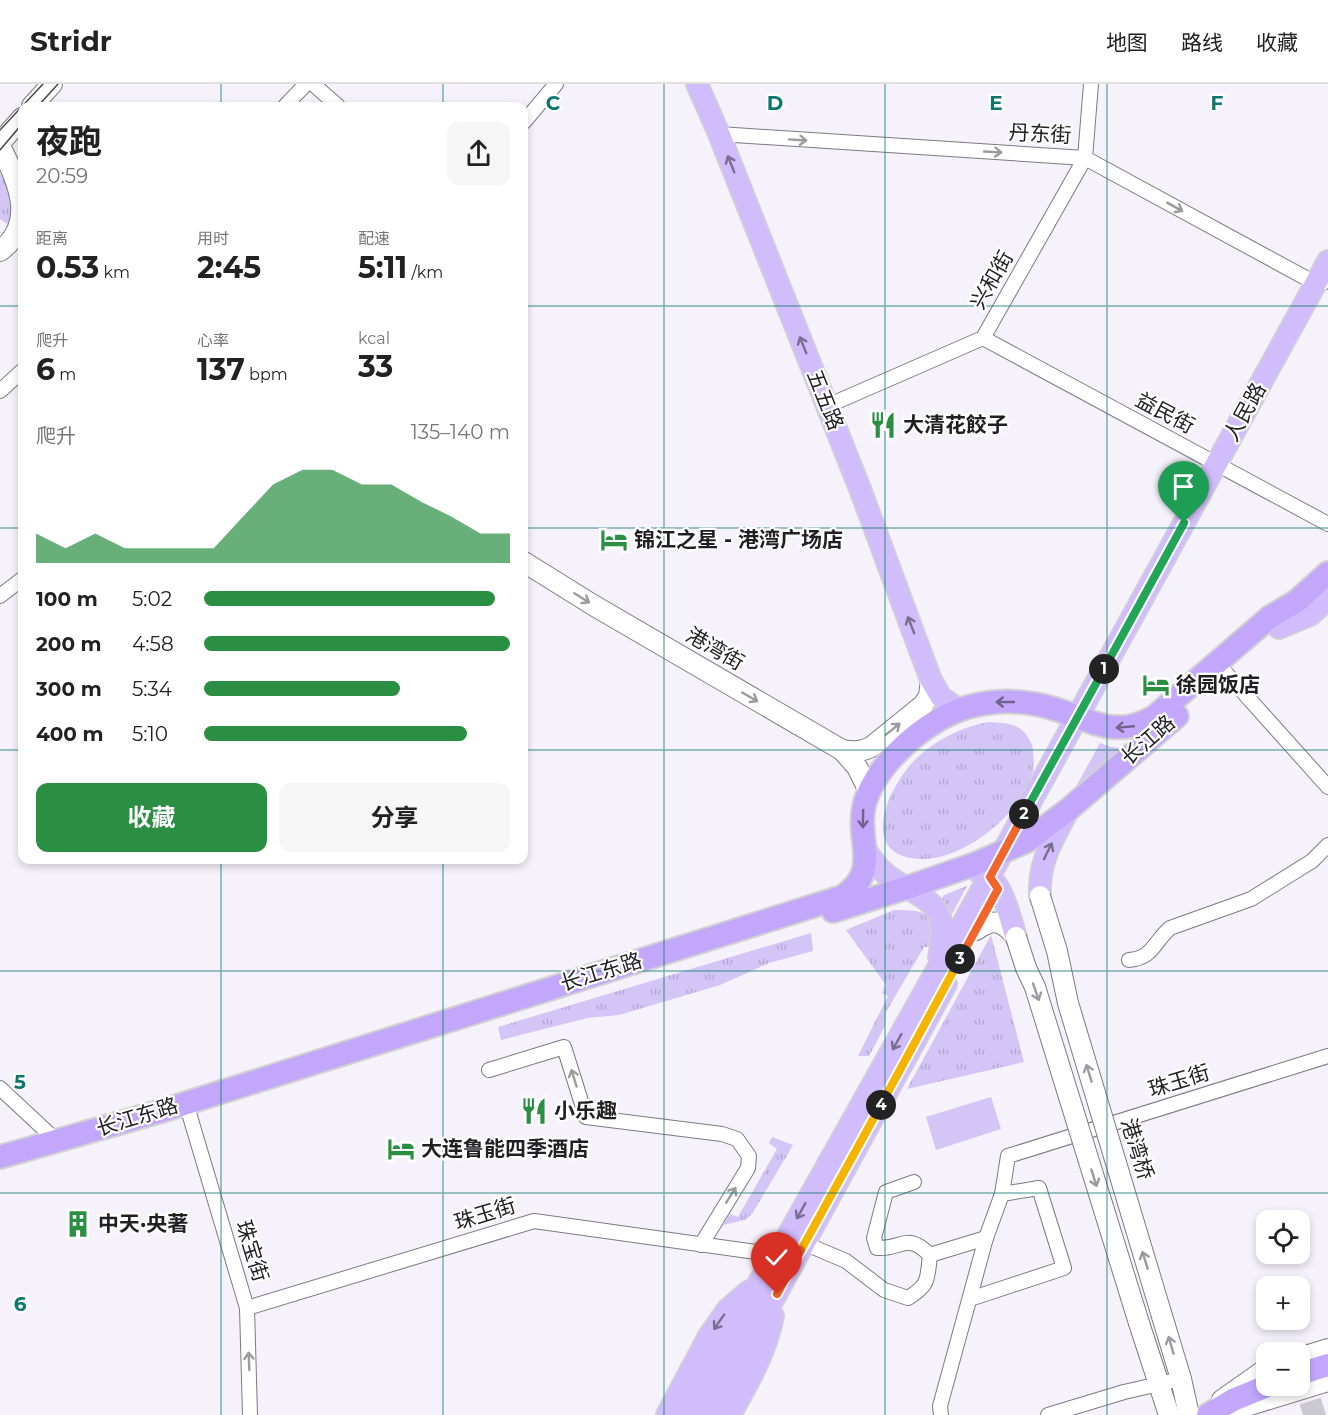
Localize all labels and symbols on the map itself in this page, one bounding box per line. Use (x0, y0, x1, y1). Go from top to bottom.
text: C (546, 91, 561, 115)
text: D (767, 91, 783, 115)
text: E (989, 91, 1003, 115)
text: F (1211, 91, 1224, 115)
street label: 丹东街 (1008, 119, 1072, 148)
one-way arrow (788, 134, 807, 145)
one-way arrow (982, 147, 1002, 158)
one-way arrow (725, 155, 736, 174)
one-way arrow (1166, 201, 1183, 213)
street label: 兴和街 (965, 246, 1018, 313)
one-way arrow (797, 336, 808, 355)
street label: 五五路 (802, 366, 849, 434)
street label: 人民路 (1218, 378, 1271, 445)
street label: 益民街 (1132, 387, 1199, 438)
restaurant icon: 大清花餃子 (868, 410, 898, 440)
place label: 大清花餃子 (903, 412, 1008, 437)
pin (1158, 461, 1209, 523)
hotel icon: 锦江之星 - 港湾广场店 (599, 525, 629, 555)
place label: 锦江之星 - 港湾广场店 (634, 527, 843, 552)
one-way arrow (573, 593, 590, 605)
one-way arrow (905, 616, 916, 635)
street label: 港湾街 (682, 622, 749, 675)
pin: 1 (1089, 654, 1119, 684)
hotel icon: 徐园饭店 (1141, 670, 1171, 700)
place label: 徐园饭店 (1176, 672, 1260, 697)
one-way arrow (741, 691, 758, 703)
one-way arrow (996, 696, 1016, 708)
street label: 长江路 (1116, 710, 1180, 770)
one-way arrow (1116, 722, 1136, 733)
one-way arrow (885, 723, 901, 736)
pin: 2 (1009, 799, 1039, 829)
one-way arrow (857, 809, 869, 829)
one-way arrow (1042, 842, 1054, 860)
pin: 3 (945, 944, 975, 974)
street label: 长江东路 (557, 947, 645, 996)
one-way arrow (1031, 982, 1042, 1001)
one-way arrow (891, 1032, 902, 1050)
street label: 珠玉街 (1145, 1059, 1213, 1102)
one-way arrow (1083, 1064, 1094, 1083)
one-way arrow (568, 1069, 579, 1088)
text: 5 (14, 1070, 26, 1094)
pin: 4 (866, 1090, 896, 1120)
street label: 长江东路 (93, 1092, 181, 1141)
restaurant icon: 小乐趣 (519, 1096, 549, 1126)
place label: 小乐趣 (554, 1098, 617, 1123)
street label: 港湾桥 (1116, 1115, 1159, 1183)
hotel icon: 大连鲁能四季酒店 (386, 1134, 416, 1164)
place label: 大连鲁能四季酒店 (421, 1136, 589, 1161)
one-way arrow (1089, 1168, 1100, 1187)
one-way arrow (726, 1187, 738, 1204)
street label: 珠玉街 (451, 1192, 519, 1235)
one-way arrow (795, 1202, 806, 1220)
building icon: 中天·央著 (63, 1209, 93, 1239)
place label: 中天·央著 (98, 1211, 188, 1236)
street label: 珠宝街 (231, 1217, 274, 1285)
pin (751, 1232, 802, 1294)
one-way arrow (1139, 1251, 1150, 1270)
text: 6 (14, 1292, 27, 1316)
one-way arrow (713, 1313, 725, 1329)
one-way arrow (1165, 1336, 1176, 1355)
one-way arrow (243, 1352, 254, 1372)

